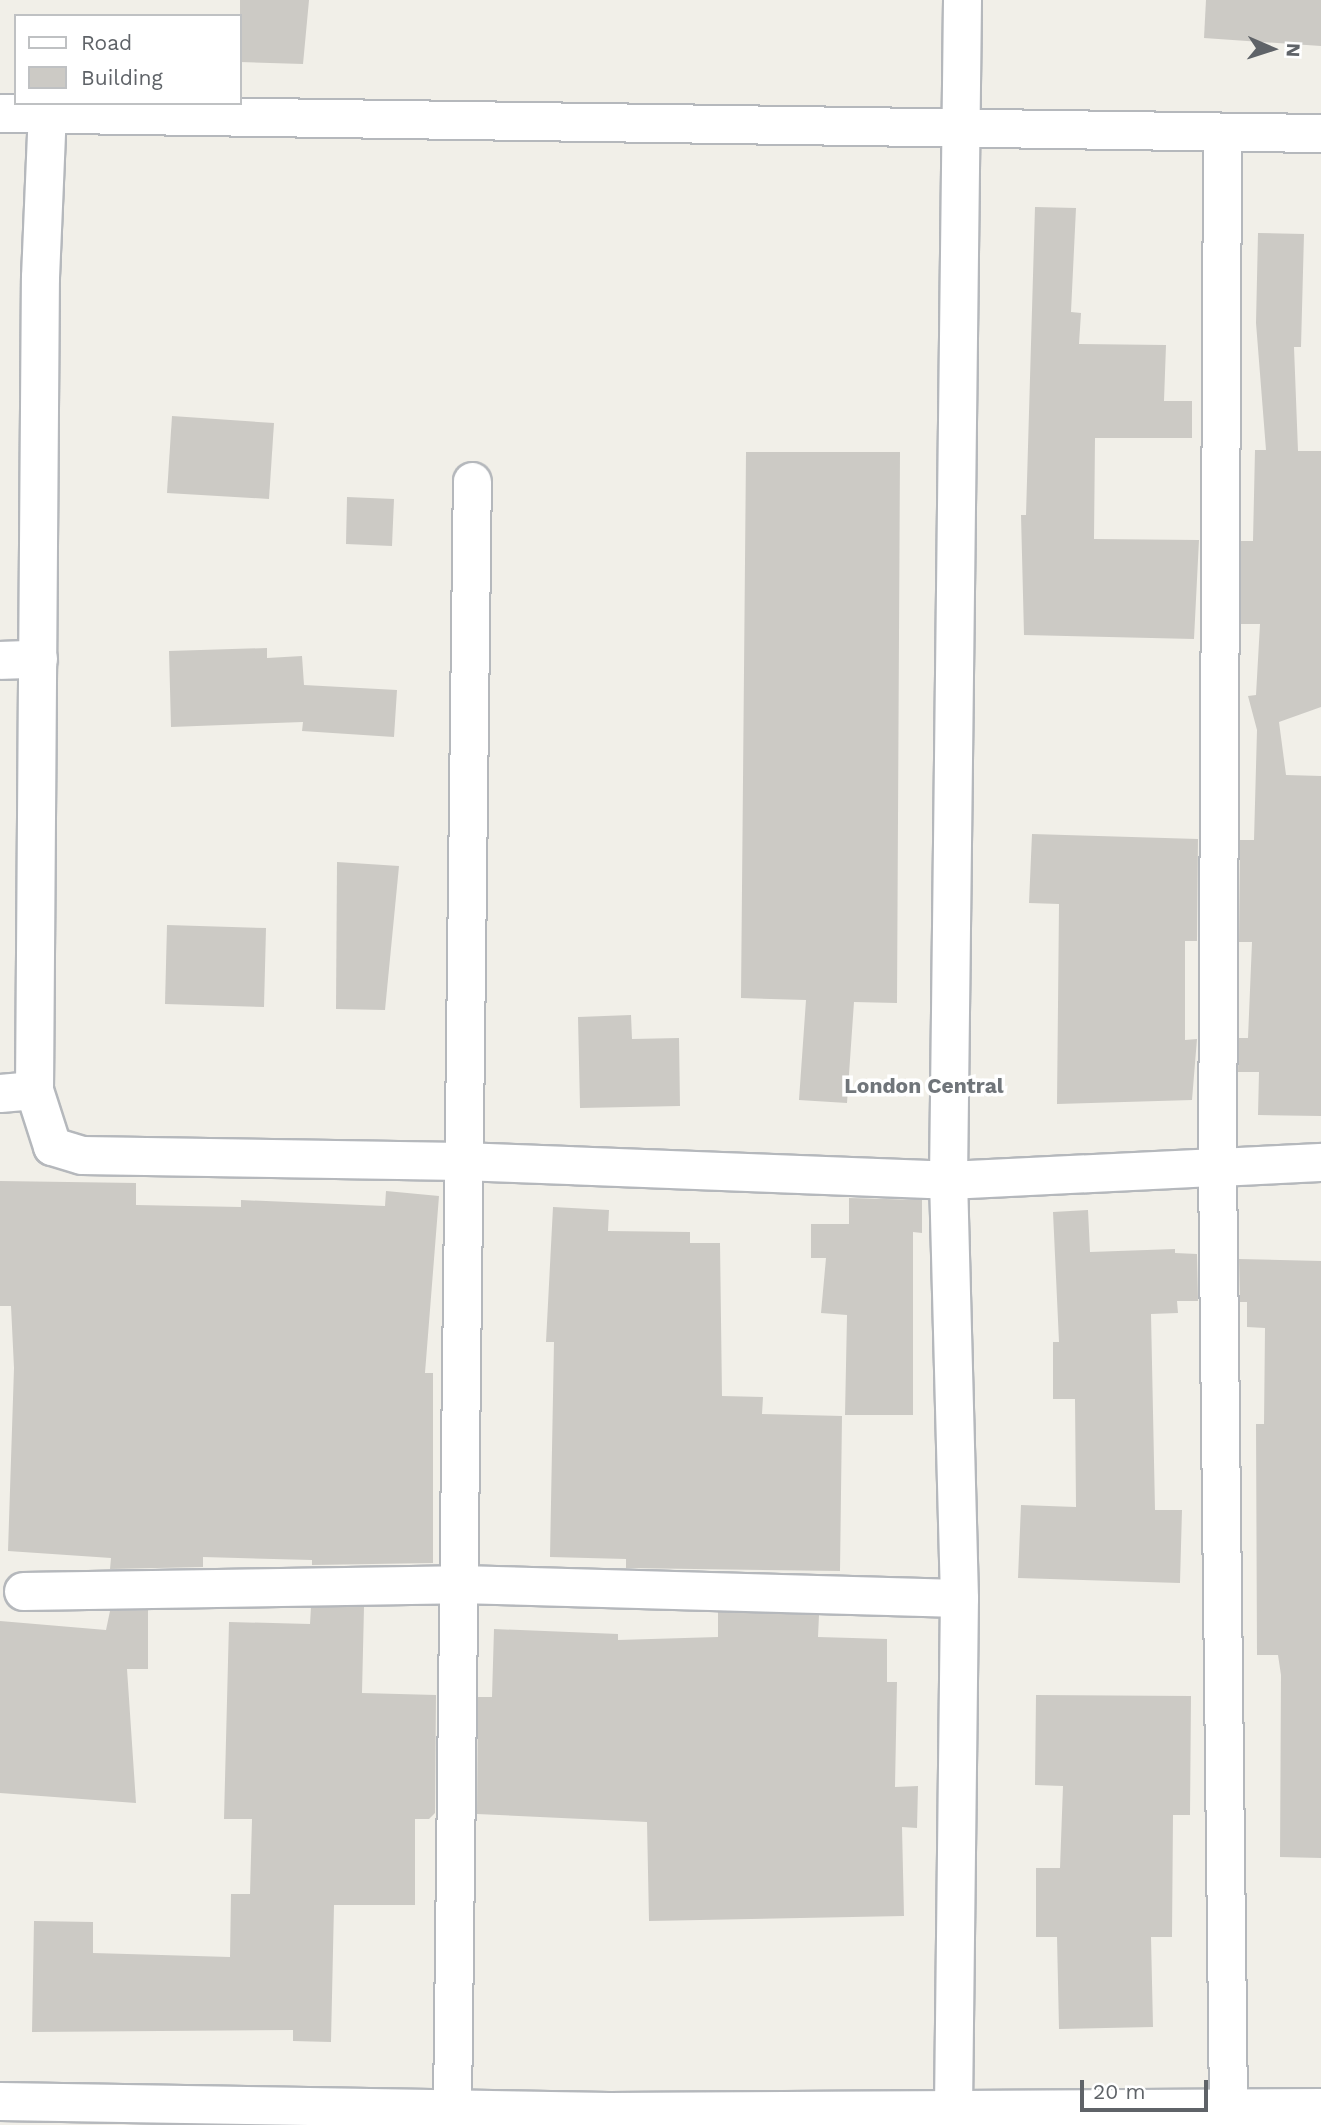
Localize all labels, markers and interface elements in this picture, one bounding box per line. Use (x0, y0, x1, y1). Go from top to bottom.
legend (14, 14, 242, 105)
north arrow (1237, 14, 1307, 84)
text: Road (81, 30, 132, 55)
text: N (1282, 42, 1305, 58)
text: Building (81, 65, 163, 90)
district label: London Central (844, 1073, 1004, 1099)
scale bar (1083, 2066, 1211, 2110)
text: 20 m (1093, 2079, 1145, 2104)

